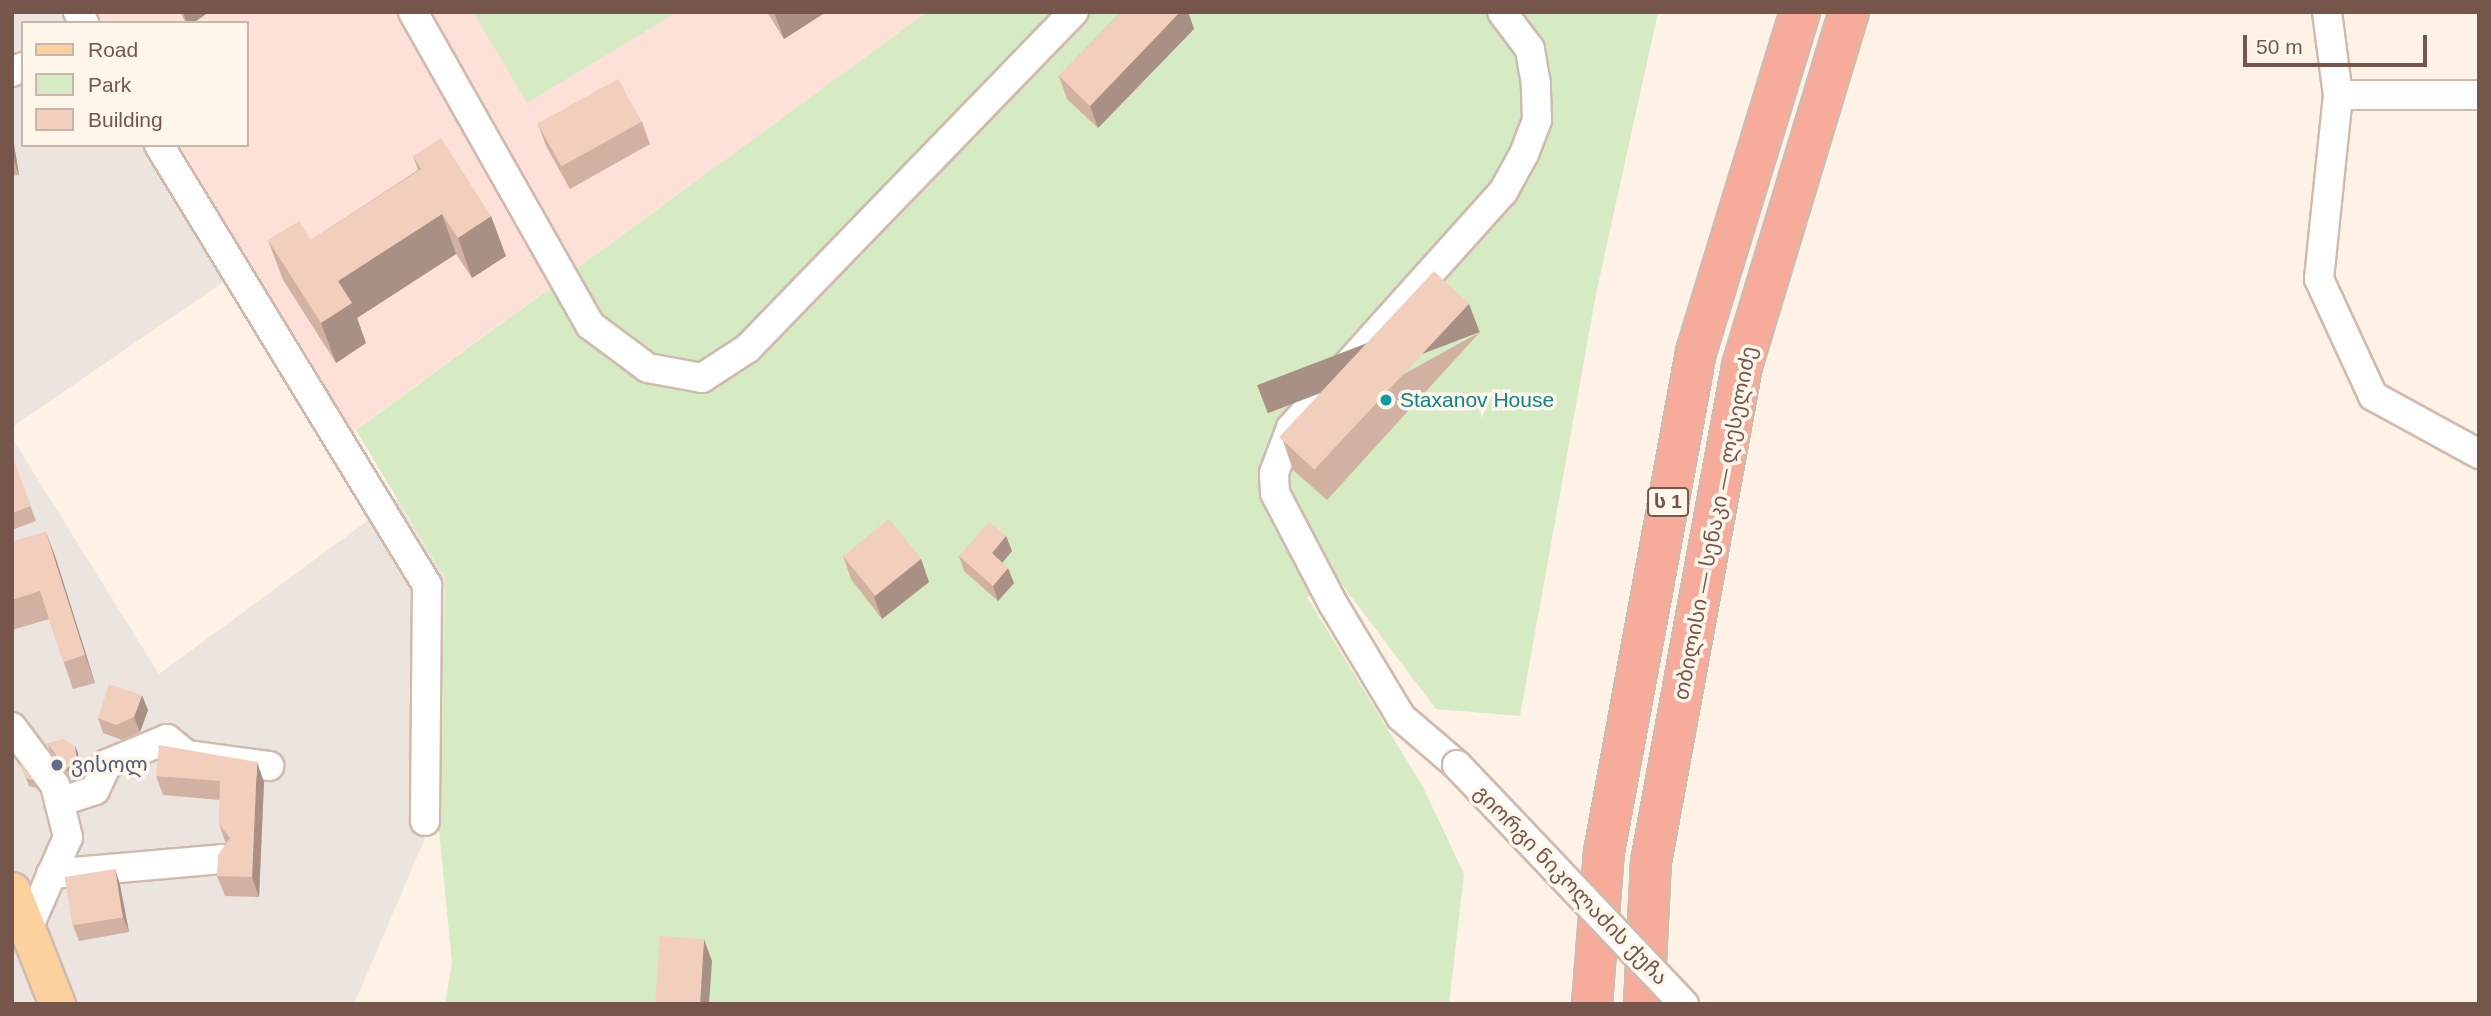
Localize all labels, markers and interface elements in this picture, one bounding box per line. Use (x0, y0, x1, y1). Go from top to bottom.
legend (21, 21, 248, 147)
scale bar (2246, 21, 2430, 65)
text: 50 m (2256, 35, 2303, 58)
text: Road (88, 38, 138, 61)
text: Park (88, 73, 131, 96)
text: Building (88, 108, 163, 131)
street label: თბილისი — სენაკი — ლესელიძე (1668, 344, 1762, 702)
place label: Staxanov House (1400, 387, 1554, 413)
marker: Staxanov House (1378, 392, 1394, 408)
road number: ს 1 (1647, 486, 1689, 517)
place label: ვისოლ (71, 752, 148, 778)
marker: ვისოლ (49, 757, 65, 773)
street label: გიორგი ნიკოლაძის ქუჩა (1469, 780, 1673, 990)

